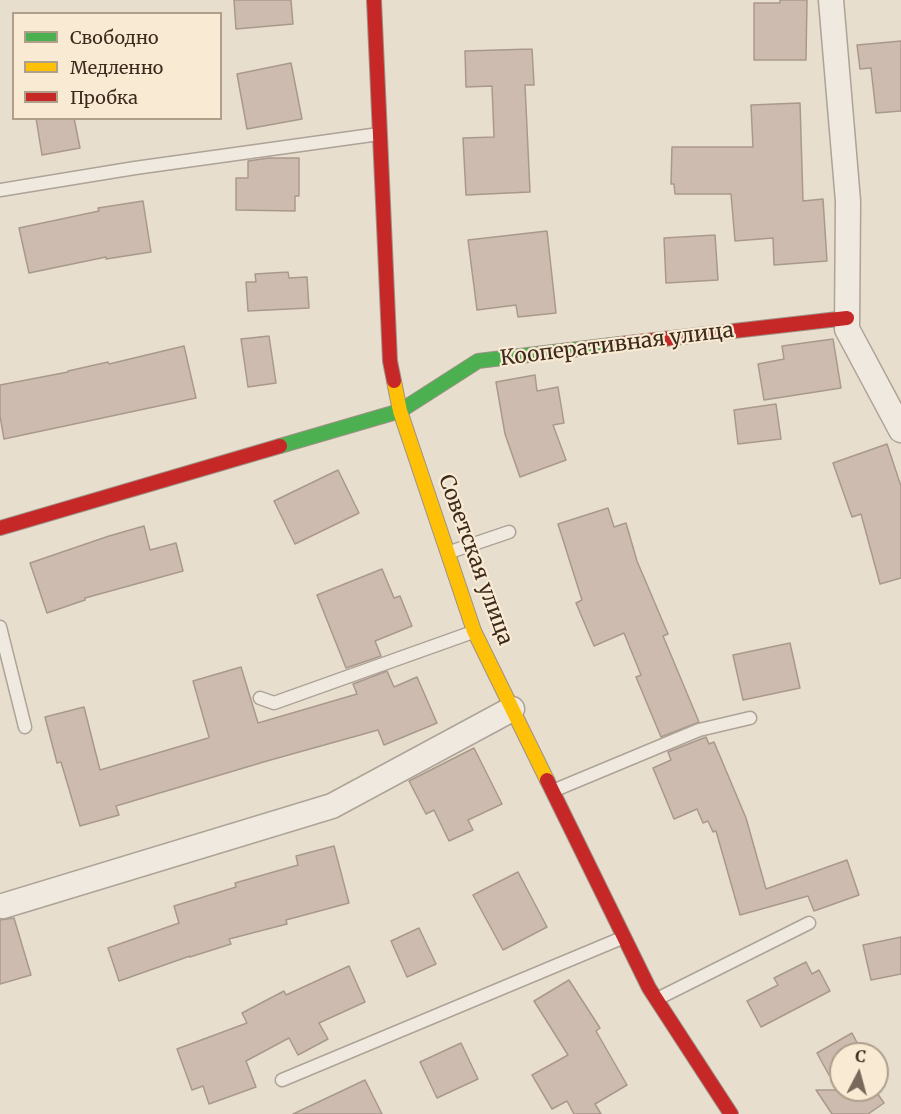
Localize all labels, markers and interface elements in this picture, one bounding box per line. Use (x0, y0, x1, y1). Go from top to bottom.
legend (12, 12, 222, 120)
text: Свободно (70, 26, 158, 49)
text: Медленно (70, 56, 163, 79)
text: Пробка (70, 86, 138, 109)
street label: Кооперативная улица (499, 318, 735, 372)
street label: Советская улица (433, 471, 517, 649)
north arrow (829, 1042, 889, 1102)
text: С (854, 1046, 867, 1067)

